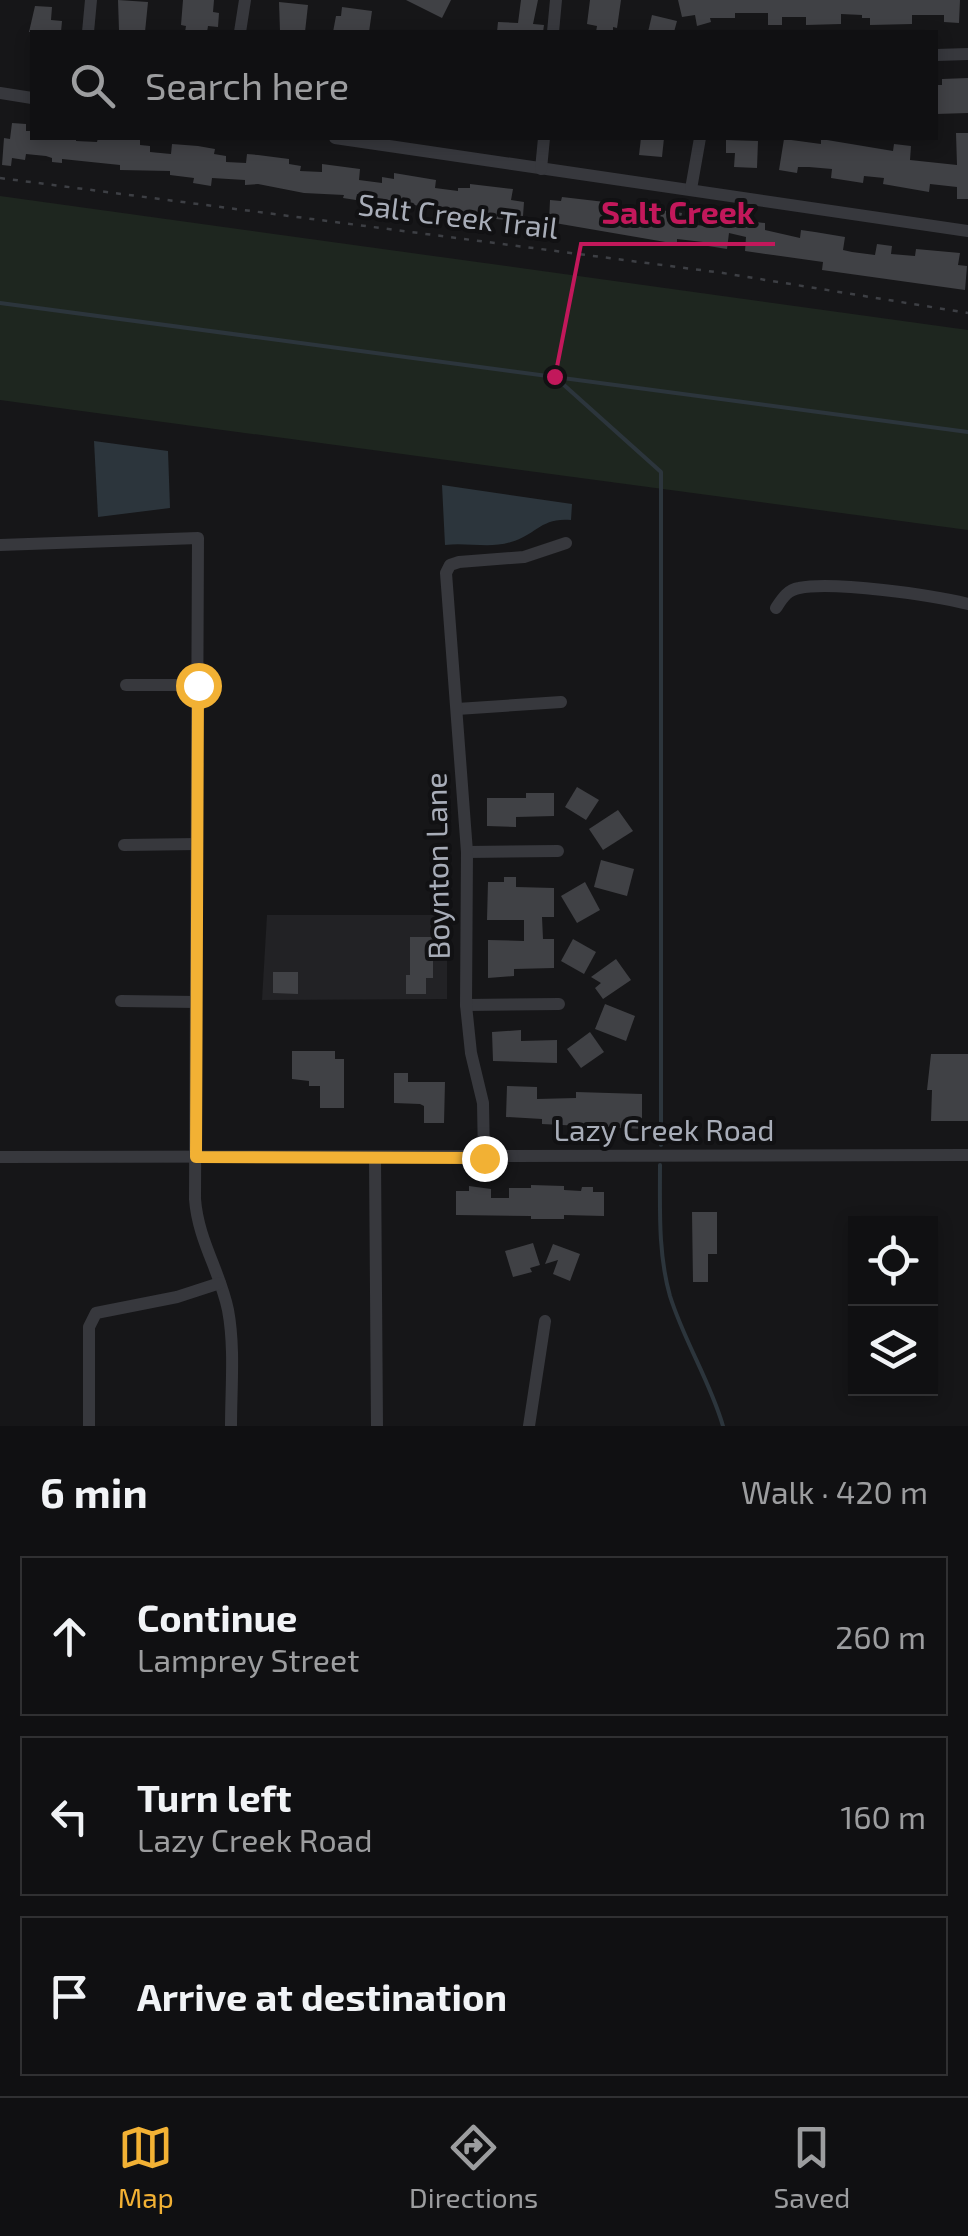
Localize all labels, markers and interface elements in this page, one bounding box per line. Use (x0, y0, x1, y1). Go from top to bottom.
search box (30, 30, 938, 140)
icon: search (65, 58, 120, 113)
text: Search here (145, 62, 349, 108)
callout: Salt Creek (581, 182, 775, 244)
street label: Salt Creek Trail (356, 185, 561, 245)
text: Salt Creek (601, 192, 755, 230)
route start (176, 663, 222, 709)
street label: Boynton Lane (416, 772, 456, 960)
street label: Lazy Creek Road (554, 1111, 774, 1147)
route end (462, 1136, 508, 1182)
map controls (848, 1216, 938, 1396)
button: locate (848, 1216, 938, 1306)
button: layers (848, 1306, 938, 1396)
text: 6 min (40, 1466, 148, 1516)
text: Walk · 420 m (741, 1472, 928, 1510)
text: Continue (137, 1594, 297, 1640)
icon: ahead (42, 1609, 97, 1664)
text: 260 m (835, 1617, 926, 1655)
text: Lamprey Street (137, 1640, 359, 1678)
text: Turn left (137, 1774, 292, 1820)
icon: left (42, 1789, 97, 1844)
text: 160 m (840, 1797, 926, 1835)
text: Lazy Creek Road (137, 1820, 373, 1858)
icon: arrive (42, 1969, 97, 2024)
text: Arrive at destination (137, 1973, 507, 2019)
tab: Map (118, 2120, 174, 2214)
tab: Directions (409, 2120, 538, 2214)
tab: Saved (774, 2120, 850, 2214)

